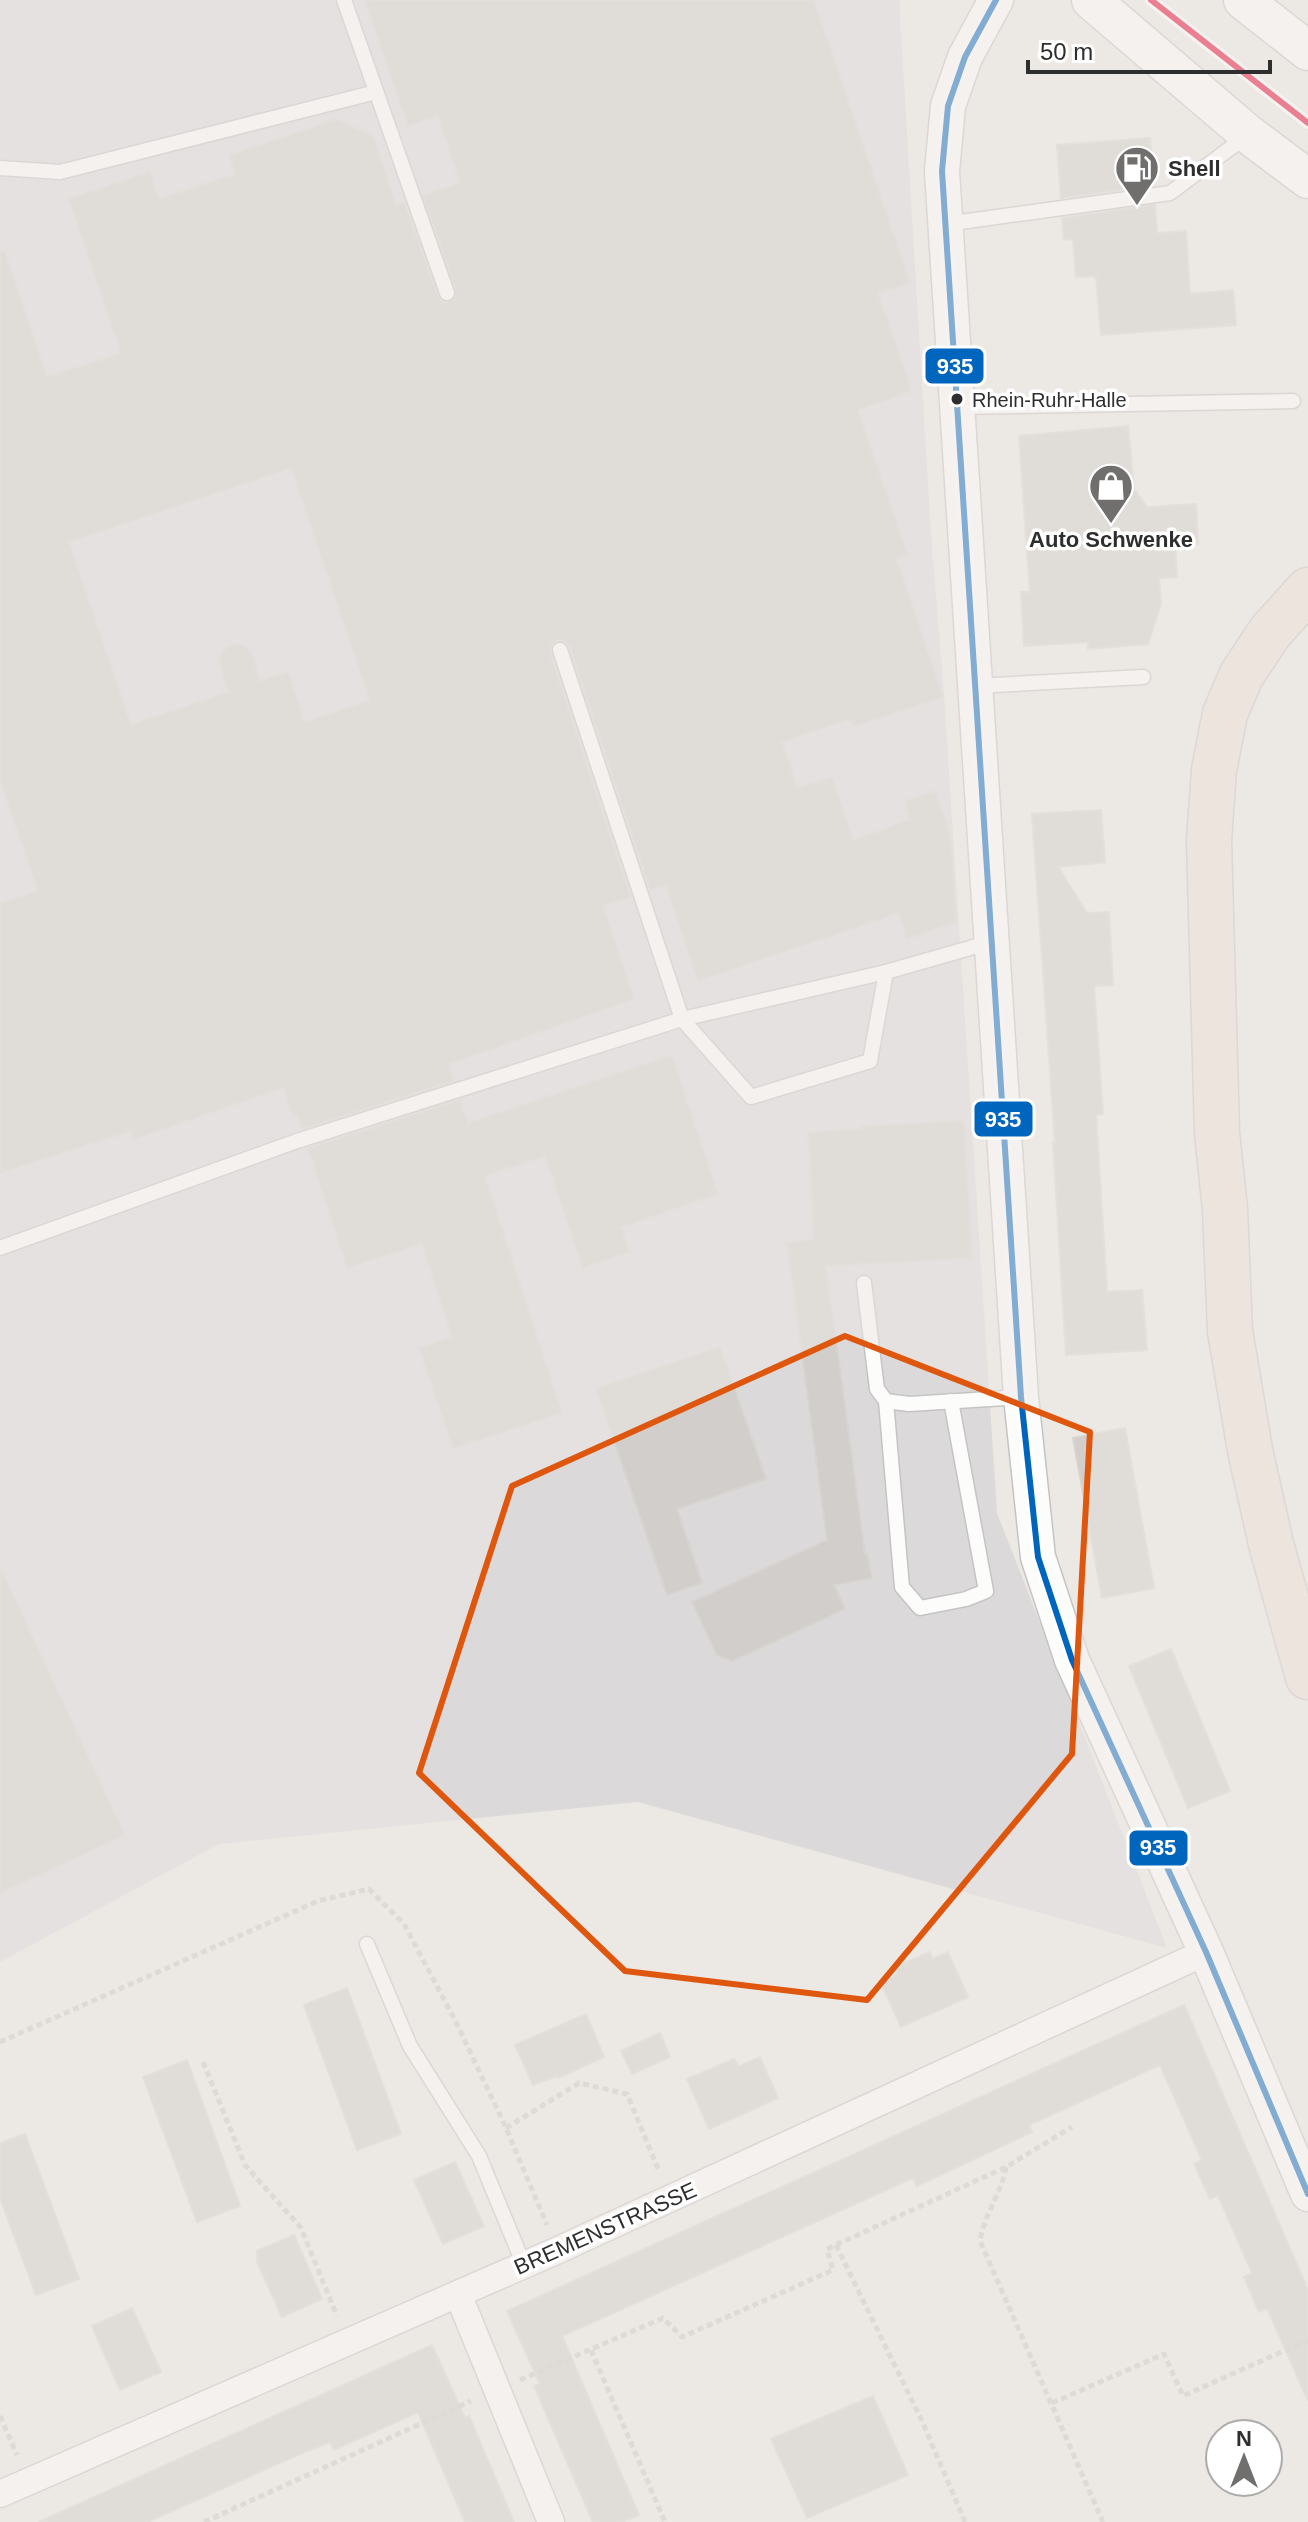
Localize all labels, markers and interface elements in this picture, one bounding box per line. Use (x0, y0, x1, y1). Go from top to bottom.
scale bar (1028, 24, 1270, 74)
text: 50 m (1040, 38, 1093, 65)
fuel station icon: Shell (1113, 144, 1161, 207)
place label: Shell (1168, 156, 1221, 181)
line badge: 935 (924, 347, 985, 385)
text: 935 (937, 354, 973, 379)
place label: Rhein-Ruhr-Halle (972, 389, 1127, 411)
marker: Rhein-Ruhr-Halle (949, 391, 965, 407)
shop icon: Auto Schwenke (1087, 462, 1135, 525)
place label: Auto Schwenke (1029, 527, 1193, 552)
line badge: 935 (973, 1100, 1034, 1138)
text: 935 (985, 1107, 1021, 1132)
line badge: 935 (1128, 1829, 1189, 1867)
text: 935 (1140, 1835, 1176, 1860)
street label: BREMENSTRASSE (510, 2177, 700, 2280)
north arrow (1204, 2418, 1284, 2498)
text: N (1236, 2426, 1252, 2451)

